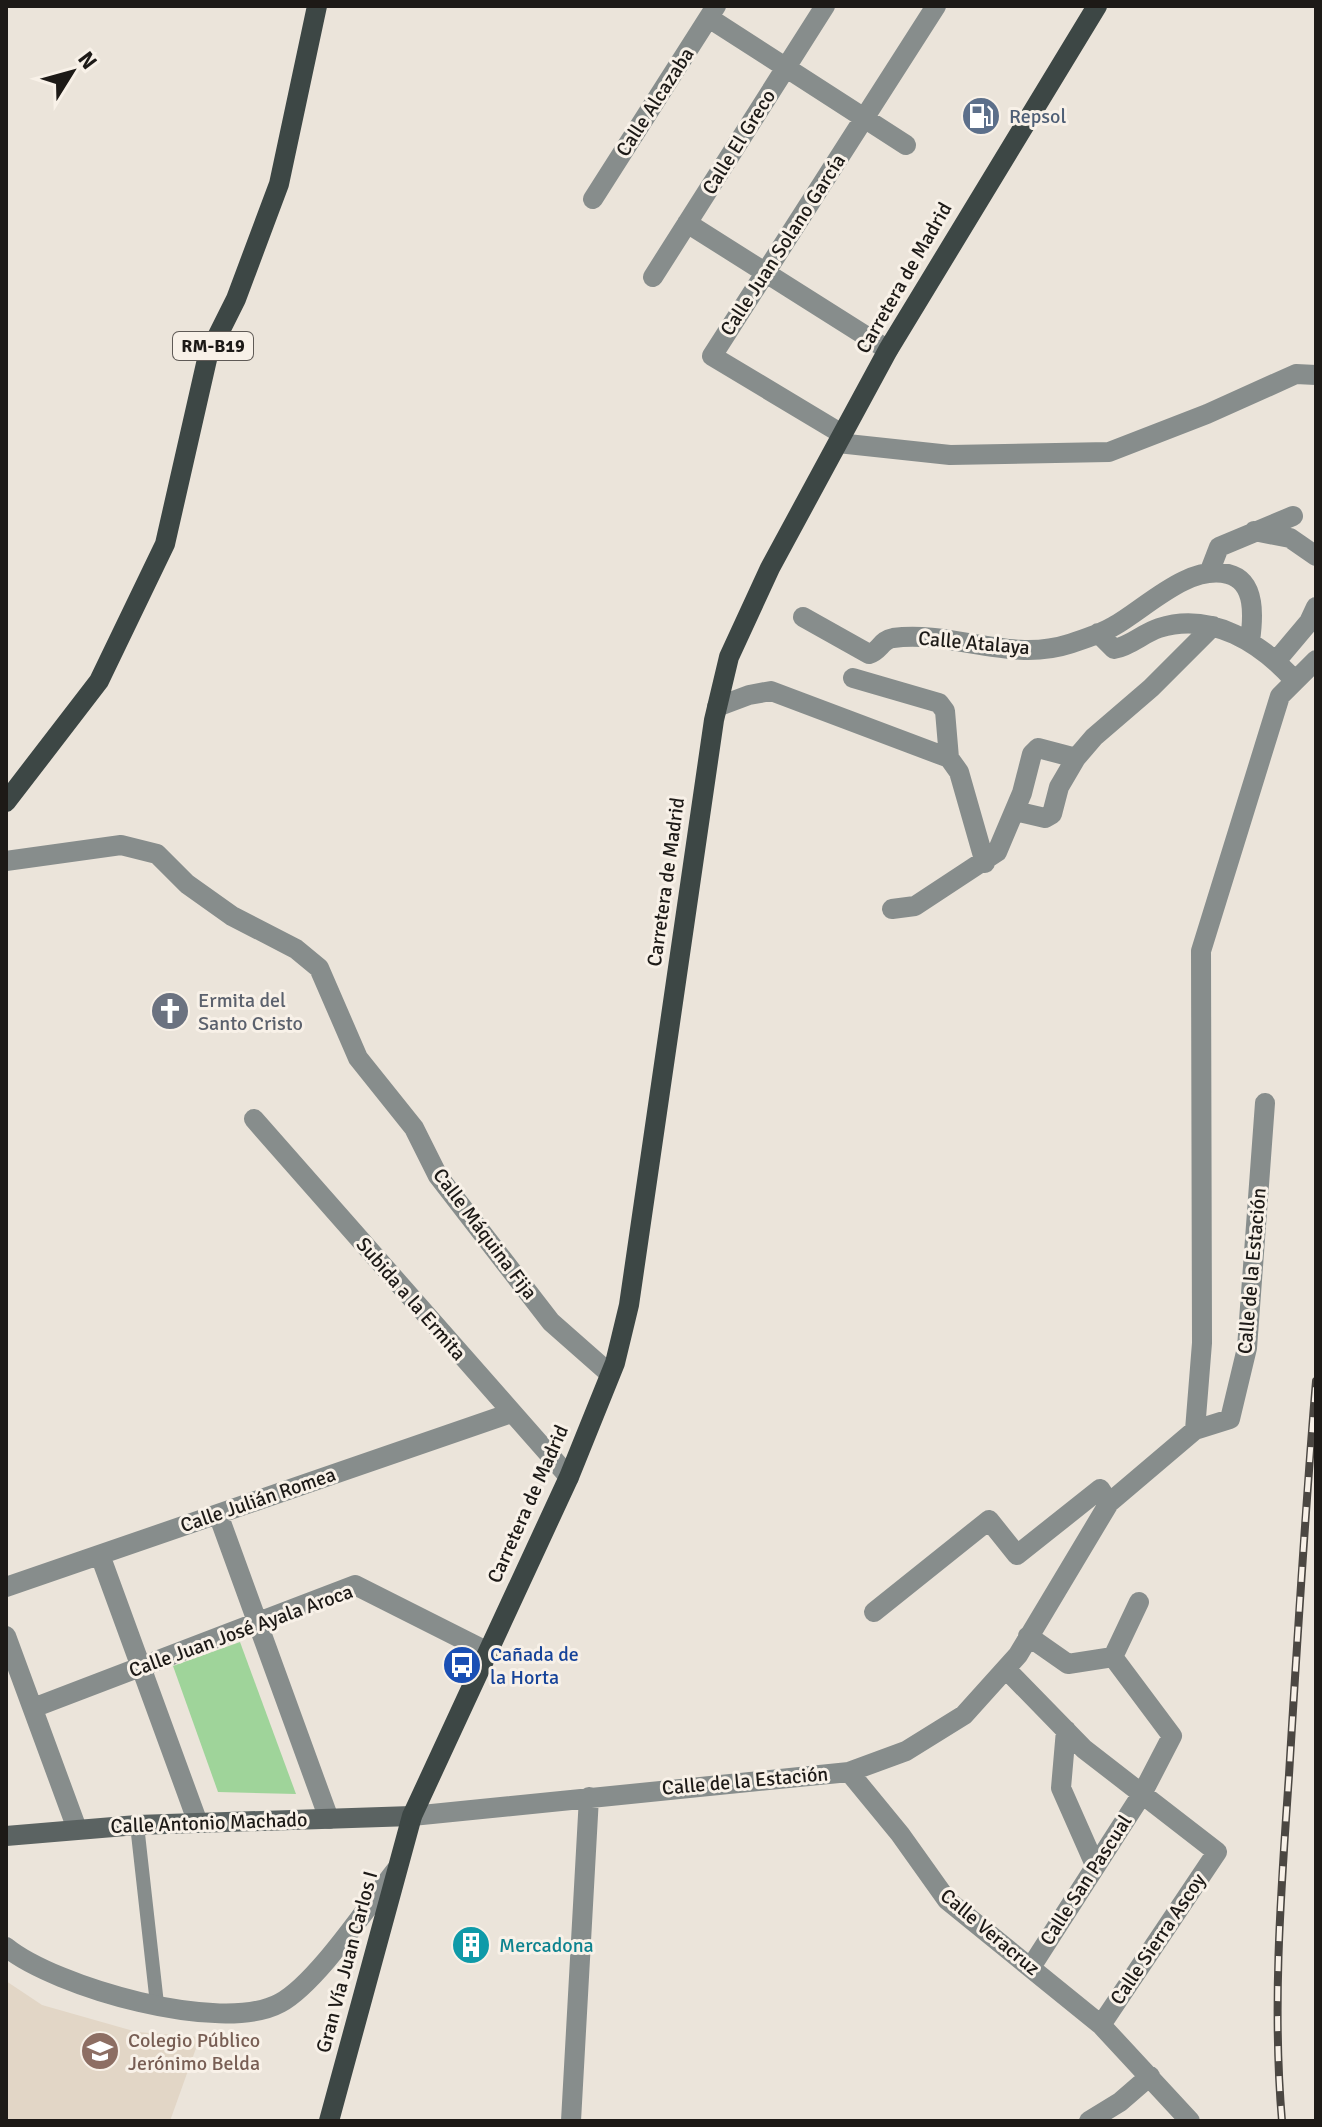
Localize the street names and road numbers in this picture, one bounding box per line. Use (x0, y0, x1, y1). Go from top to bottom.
street label: Calle Alcazaba (611, 43, 699, 161)
street label: Calle El Greco (697, 85, 781, 199)
street label: Calle Juan Solano García (715, 149, 851, 341)
street label: Carretera de Madrid (851, 198, 957, 358)
road number: RM-B19 (173, 332, 253, 360)
street label: Calle Atalaya (917, 626, 1031, 660)
street label: Carretera de Madrid (642, 796, 690, 968)
street label: Calle Máquina Fija (428, 1163, 542, 1305)
street label: Calle de la Estación (1232, 1187, 1272, 1355)
street label: Subida a la Ermita (351, 1232, 471, 1366)
street label: Carretera de Madrid (482, 1421, 574, 1587)
street label: Calle Julián Romea (177, 1462, 339, 1538)
street label: Calle Juan José Ayala Aroca (126, 1579, 356, 1683)
street label: Calle de la Estación (661, 1761, 829, 1801)
street label: Calle Antonio Machado (110, 1807, 308, 1839)
street label: Calle San Pascual (1035, 1810, 1138, 1950)
street label: Calle Sierra Ascoy (1105, 1868, 1212, 2010)
street label: Gran Vía Juan Carlos I (311, 1869, 383, 2055)
street label: Calle Veracruz (935, 1883, 1045, 1981)

